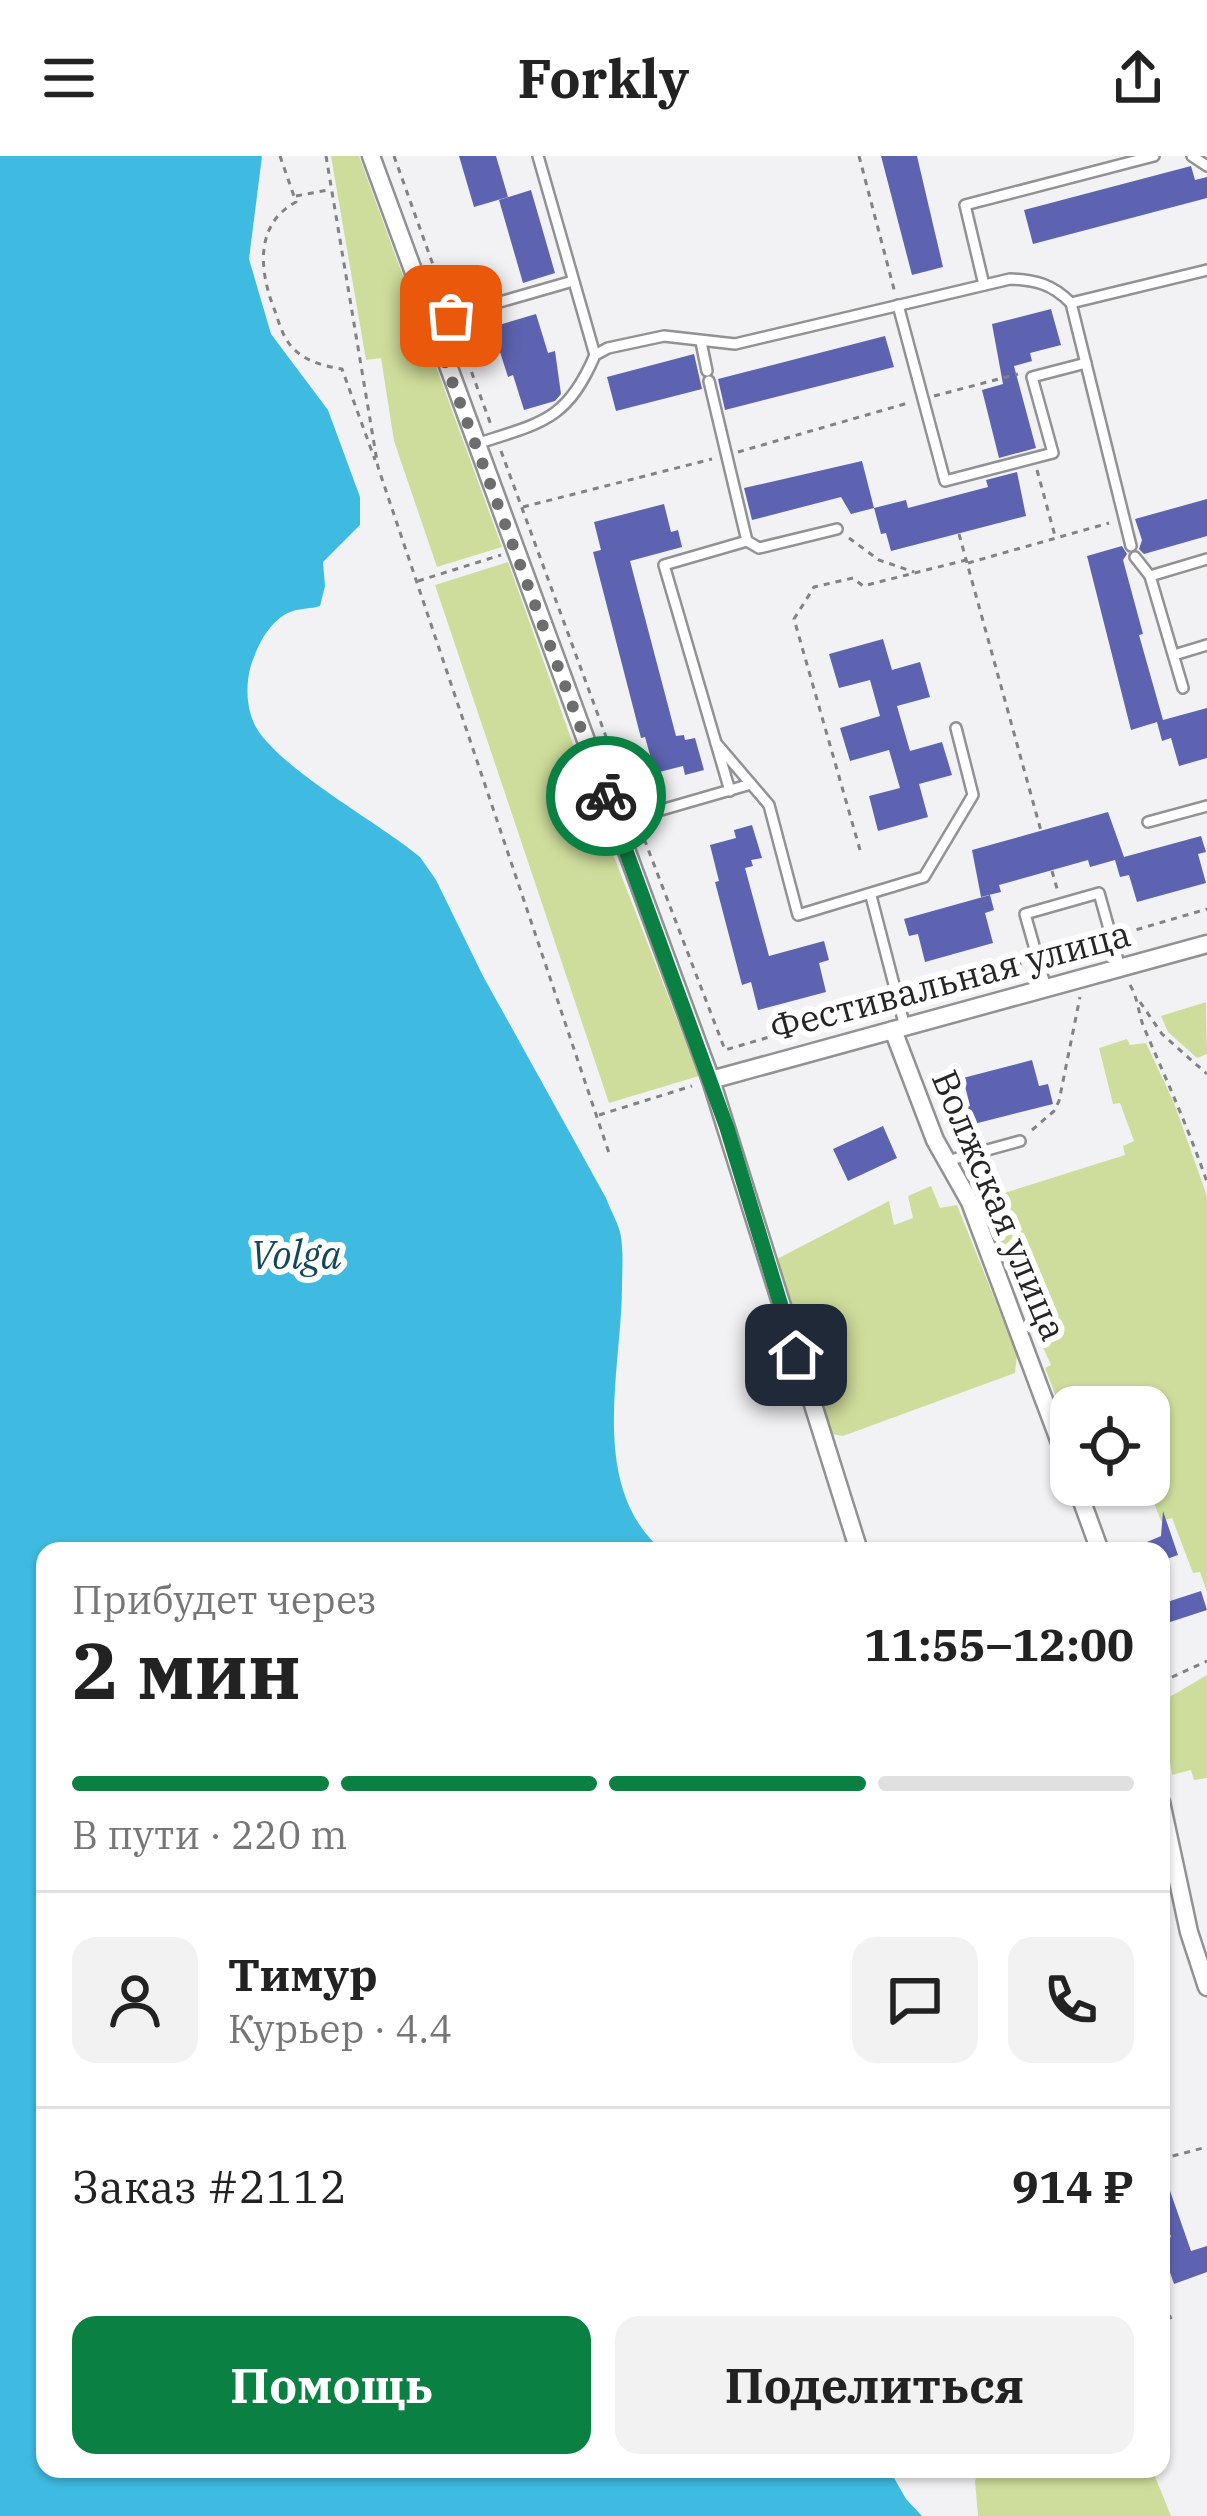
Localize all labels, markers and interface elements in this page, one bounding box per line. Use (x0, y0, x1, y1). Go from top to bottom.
text: Forkly (518, 43, 689, 113)
icon: menu (36, 45, 102, 111)
icon: share (1105, 45, 1171, 111)
pin (400, 265, 502, 367)
icon: bag (418, 283, 484, 349)
courier (546, 736, 666, 856)
icon: bike (573, 763, 639, 829)
street label: Фестивальная улица (765, 909, 1135, 1051)
street label: Волжская улица (922, 1063, 1078, 1347)
water label: Volga (250, 1229, 342, 1280)
pin (745, 1304, 847, 1406)
icon: home (763, 1322, 829, 1388)
map controls (1050, 1386, 1170, 1506)
button: locate (1050, 1386, 1170, 1506)
text: Прибудет через (72, 1574, 377, 1625)
text: 11:55–12:00 (864, 1615, 1134, 1673)
text: 2 мин (72, 1619, 301, 1720)
text: В пути · 220 m (72, 1809, 347, 1860)
button: person (72, 1937, 198, 2063)
button: chat (852, 1937, 978, 2063)
button: phone (1008, 1937, 1134, 2063)
text: Тимур (228, 1945, 378, 2003)
text: Курьер · 4.4 (228, 2003, 452, 2054)
text: Заказ #2112 (72, 2157, 347, 2215)
text: 914 ₽ (1012, 2157, 1134, 2215)
button: Помощь (72, 2316, 591, 2454)
button: Поделиться (615, 2316, 1134, 2454)

